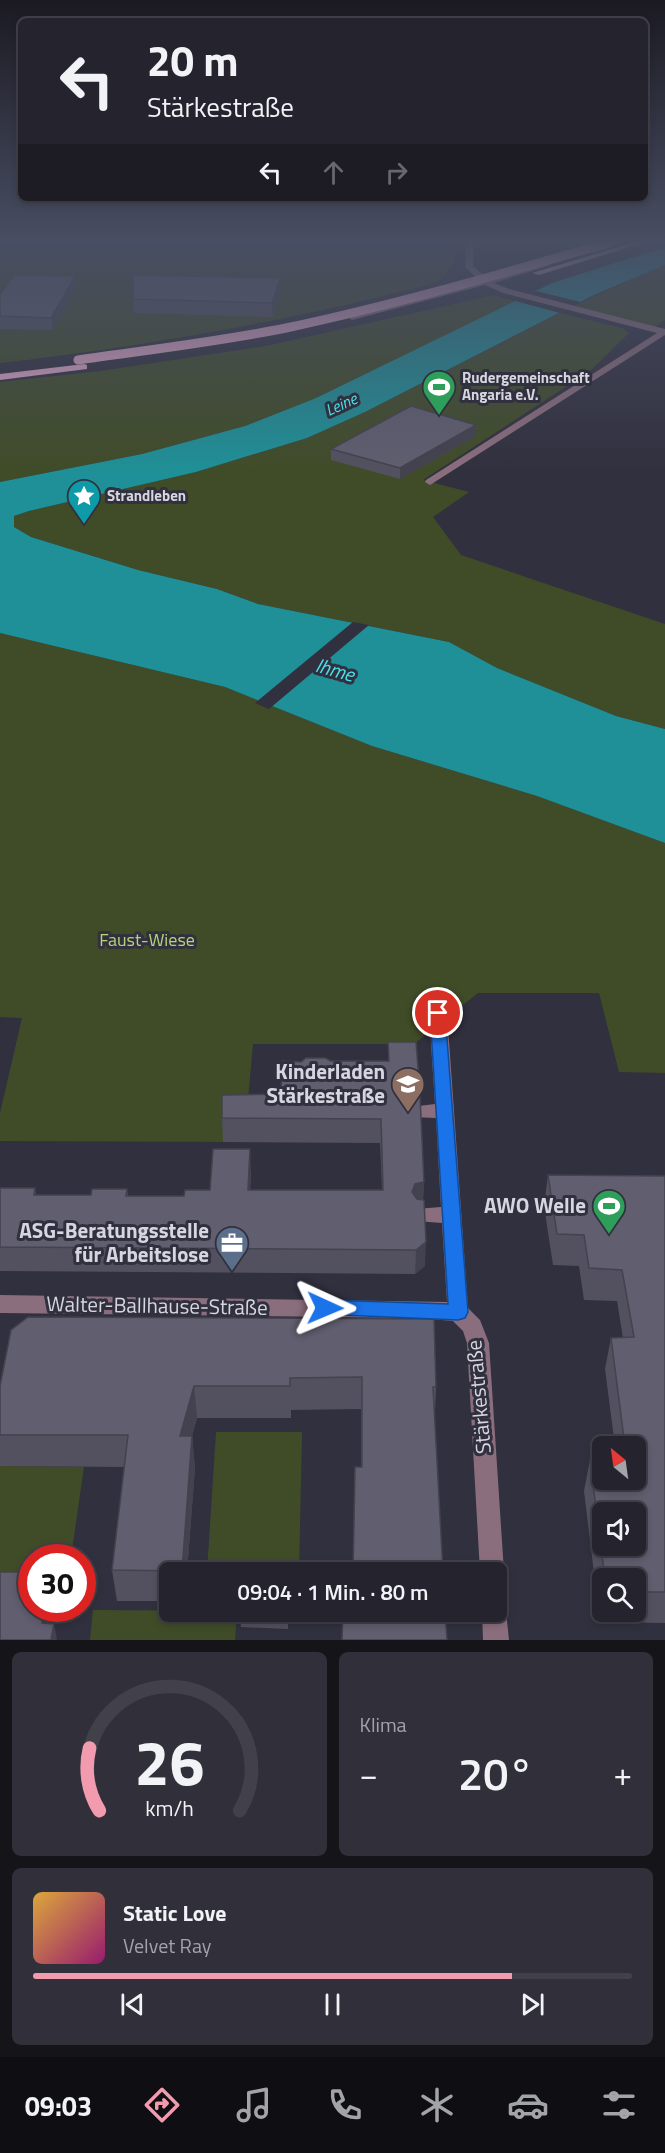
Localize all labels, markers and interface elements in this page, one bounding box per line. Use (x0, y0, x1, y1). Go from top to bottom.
text: 20 m (147, 28, 239, 92)
icon: left (48, 42, 126, 120)
text: Stärkestraße (147, 86, 294, 127)
icon: left (254, 156, 287, 189)
icon: ahead (317, 156, 350, 189)
icon: right (380, 156, 413, 189)
place label: Rudergemeinschaft Angaria e.V. (462, 366, 590, 406)
sports icon: Rudergemeinschaft Angaria e.V. (421, 369, 457, 416)
water label: Leine (321, 386, 362, 422)
place icon: Strandleben (66, 478, 102, 525)
place label: Strandleben (107, 484, 186, 507)
water label: Ihme (312, 649, 360, 690)
park label: Faust-Wiese (99, 926, 195, 953)
pin (412, 987, 463, 1038)
icon: arrive (421, 996, 454, 1029)
place label: Kinderladen Stärkestraße (267, 1055, 385, 1111)
school or university icon: Kinderladen Stärkestraße (390, 1066, 426, 1113)
sports icon: AWO Welle (591, 1188, 627, 1235)
place label: AWO Welle (484, 1189, 586, 1221)
place label: ASG-Beratungsstelle für Arbeitslose (19, 1214, 209, 1270)
office icon: ASG-Beratungsstelle für Arbeitslose (214, 1225, 250, 1272)
position arrow (293, 1276, 357, 1340)
street label: Walter-Ballhause-Straße (46, 1287, 268, 1323)
street label: Stärkestraße (457, 1339, 499, 1455)
north arrow (592, 1436, 646, 1490)
map controls (592, 1436, 646, 1622)
button: sound (592, 1502, 646, 1556)
speed limit sign: 30 (18, 1544, 96, 1622)
button: search (592, 1568, 646, 1622)
text: 09:04 · 1 Min. · 80 m (238, 1575, 428, 1609)
text: Klima (360, 1709, 407, 1740)
text: 26 (134, 1714, 204, 1809)
text: 20° (458, 1739, 534, 1807)
text: − (360, 1749, 378, 1799)
text: + (614, 1749, 632, 1799)
text: km/h (145, 1792, 194, 1824)
text: Static Love (123, 1896, 226, 1930)
text: Velvet Ray (123, 1930, 212, 1961)
icon: previous (116, 1988, 149, 2021)
icon: pause (316, 1988, 349, 2021)
icon: next (516, 1988, 549, 2021)
icon: directions (141, 2084, 183, 2126)
icon: music (233, 2084, 275, 2126)
icon: phone (324, 2084, 366, 2126)
icon: climate (416, 2084, 458, 2126)
icon: car (507, 2084, 549, 2126)
icon: filters (598, 2084, 640, 2126)
text: 09:03 (25, 2085, 92, 2126)

